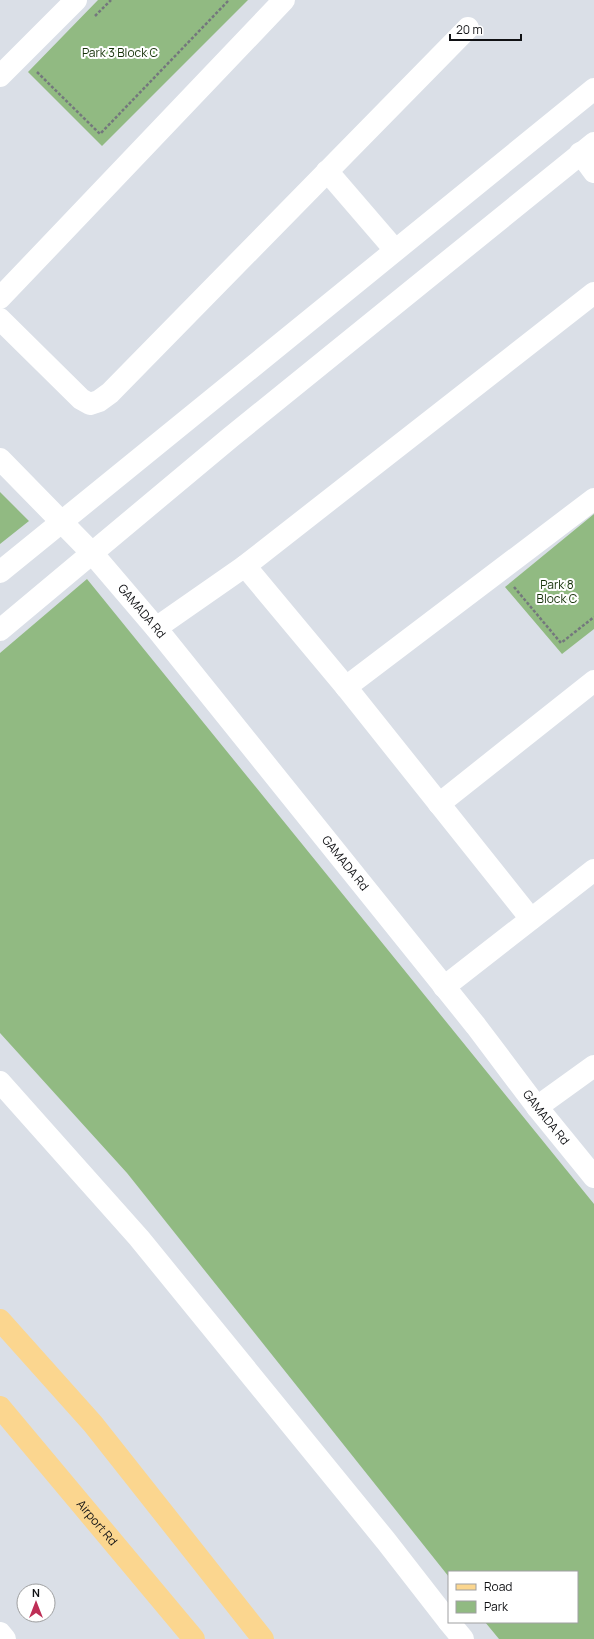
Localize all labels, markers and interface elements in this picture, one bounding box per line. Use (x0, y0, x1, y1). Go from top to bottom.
scale bar (450, 16, 521, 42)
text: 20 m (456, 21, 483, 38)
park label: Park 3 Block C (82, 44, 159, 61)
park label: Park 8 Block C (537, 576, 578, 607)
street label: GAMADA Rd (114, 580, 170, 642)
street label: GAMADA Rd (318, 832, 373, 894)
street label: GAMADA Rd (519, 1086, 574, 1148)
street label: Airport Rd (73, 1496, 121, 1549)
legend (448, 1571, 578, 1623)
text: Road (484, 1578, 512, 1595)
north arrow (16, 1583, 56, 1623)
text: N (32, 1585, 40, 1600)
text: Park (484, 1598, 509, 1615)

